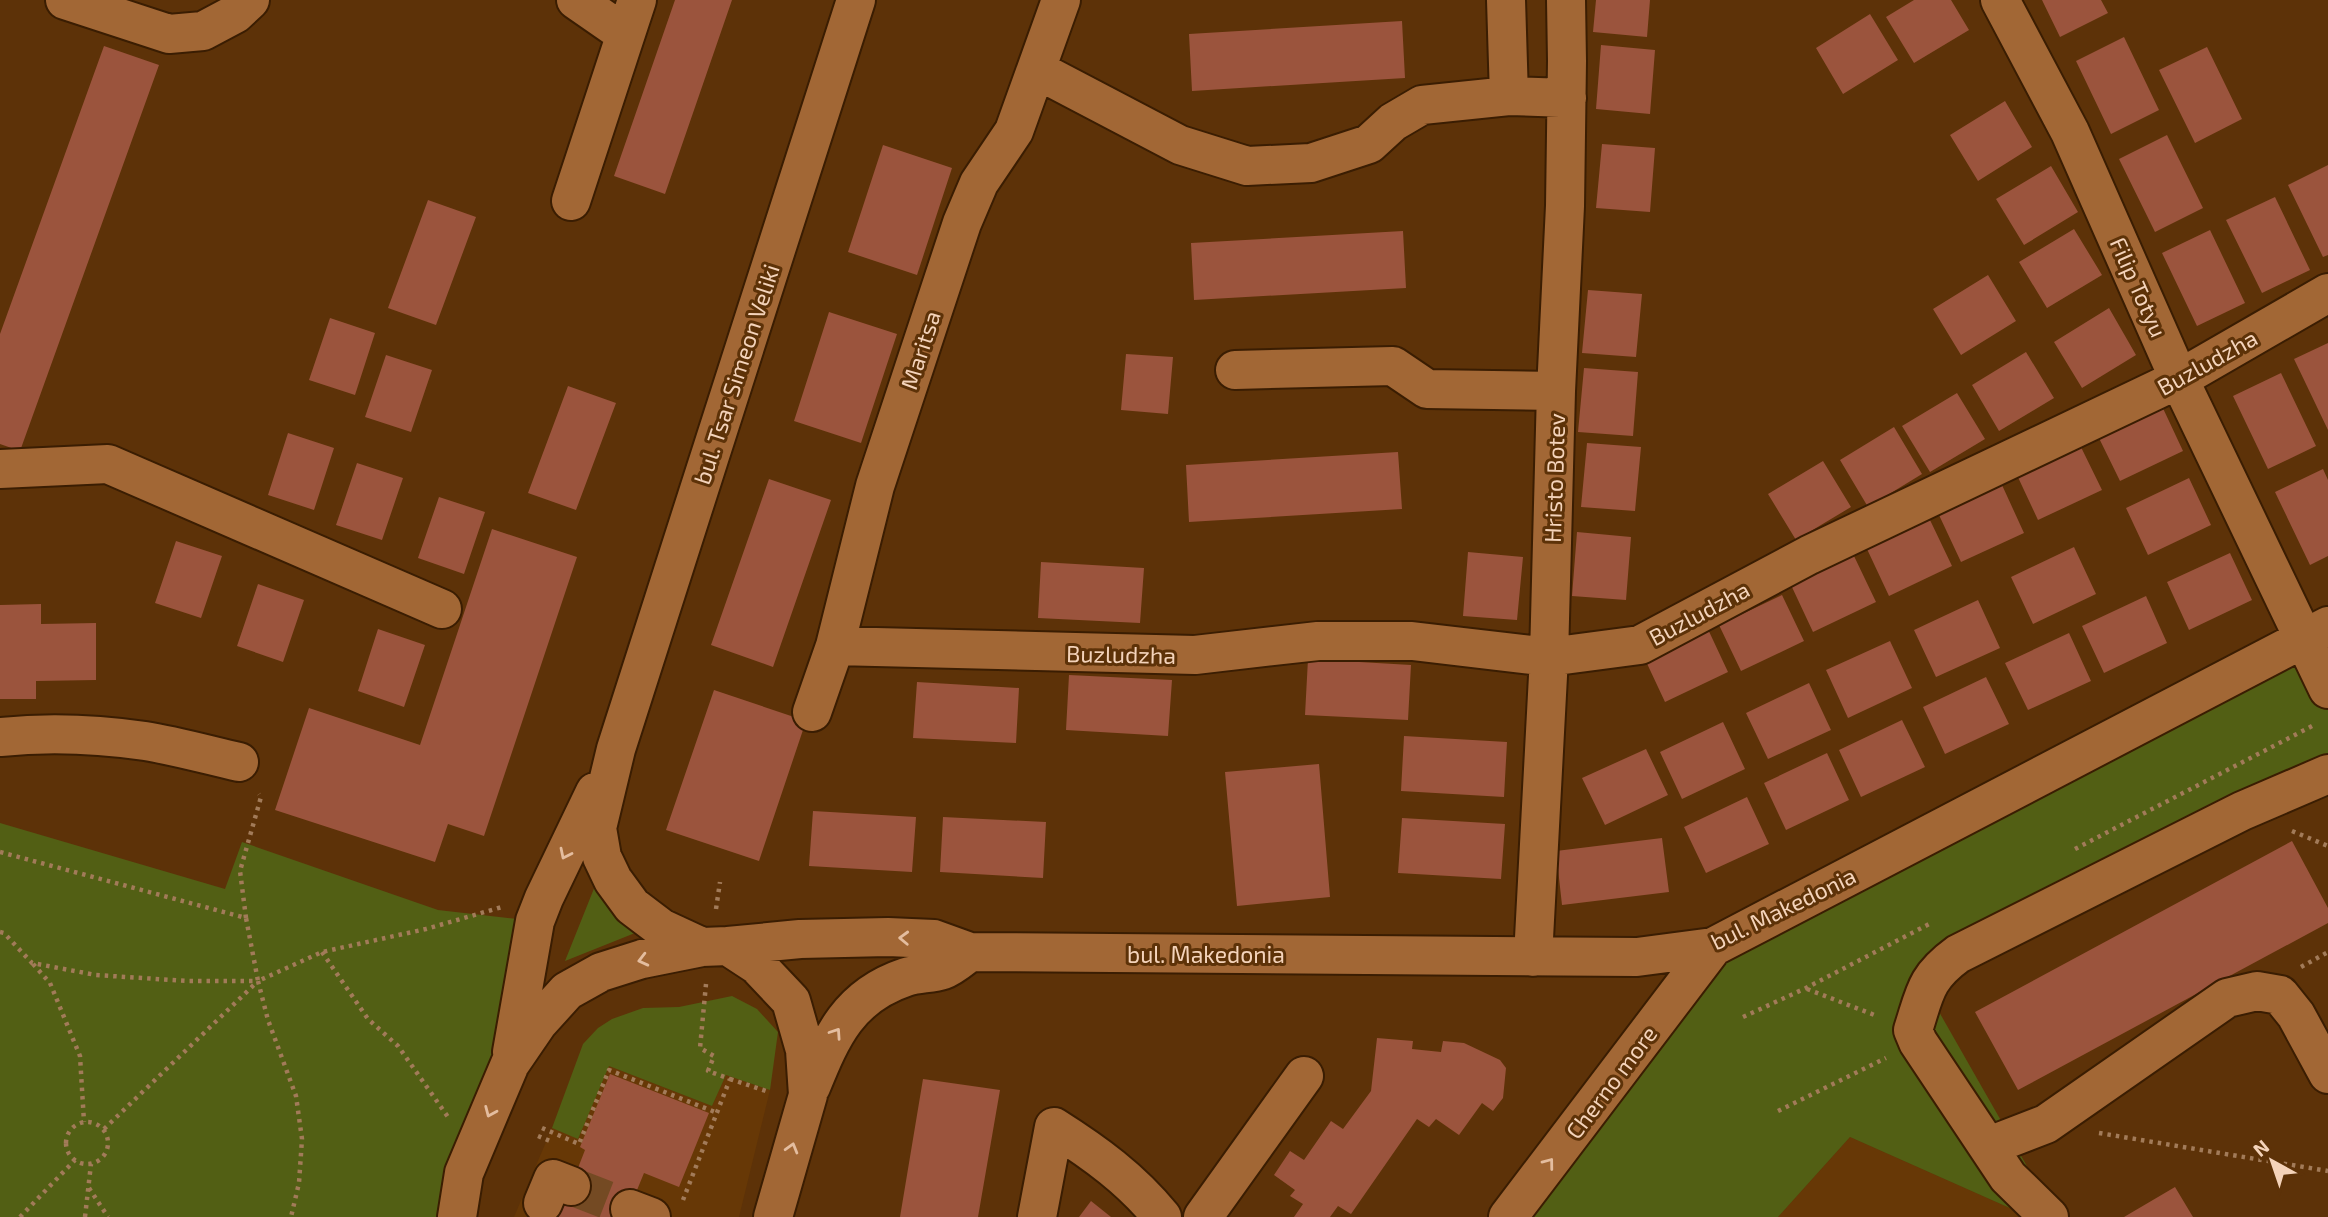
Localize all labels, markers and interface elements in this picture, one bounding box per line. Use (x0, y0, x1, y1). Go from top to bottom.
street label: Filip Totyu (2105, 233, 2173, 341)
street label: bul. Tsar Simeon Veliki (687, 260, 785, 488)
street label: Maritsa (894, 307, 946, 393)
street label: Buzludzha (2152, 323, 2262, 401)
street label: Hristo Botev (1538, 413, 1570, 543)
street label: Buzludzha (1644, 575, 1754, 651)
street label: Buzludzha (1066, 639, 1176, 669)
one-way arrow (559, 847, 573, 859)
street label: bul. Makedonia (1706, 861, 1860, 955)
one-way arrow (898, 930, 909, 945)
street label: bul. Makedonia (1127, 940, 1285, 968)
one-way arrow (637, 952, 649, 966)
street label: Cherno more (1559, 1020, 1663, 1144)
one-way arrow (828, 1028, 840, 1041)
one-way arrow (484, 1105, 498, 1117)
north arrow (2237, 1126, 2307, 1196)
text: N (2248, 1134, 2273, 1161)
one-way arrow (784, 1143, 799, 1155)
one-way arrow (1541, 1158, 1553, 1170)

